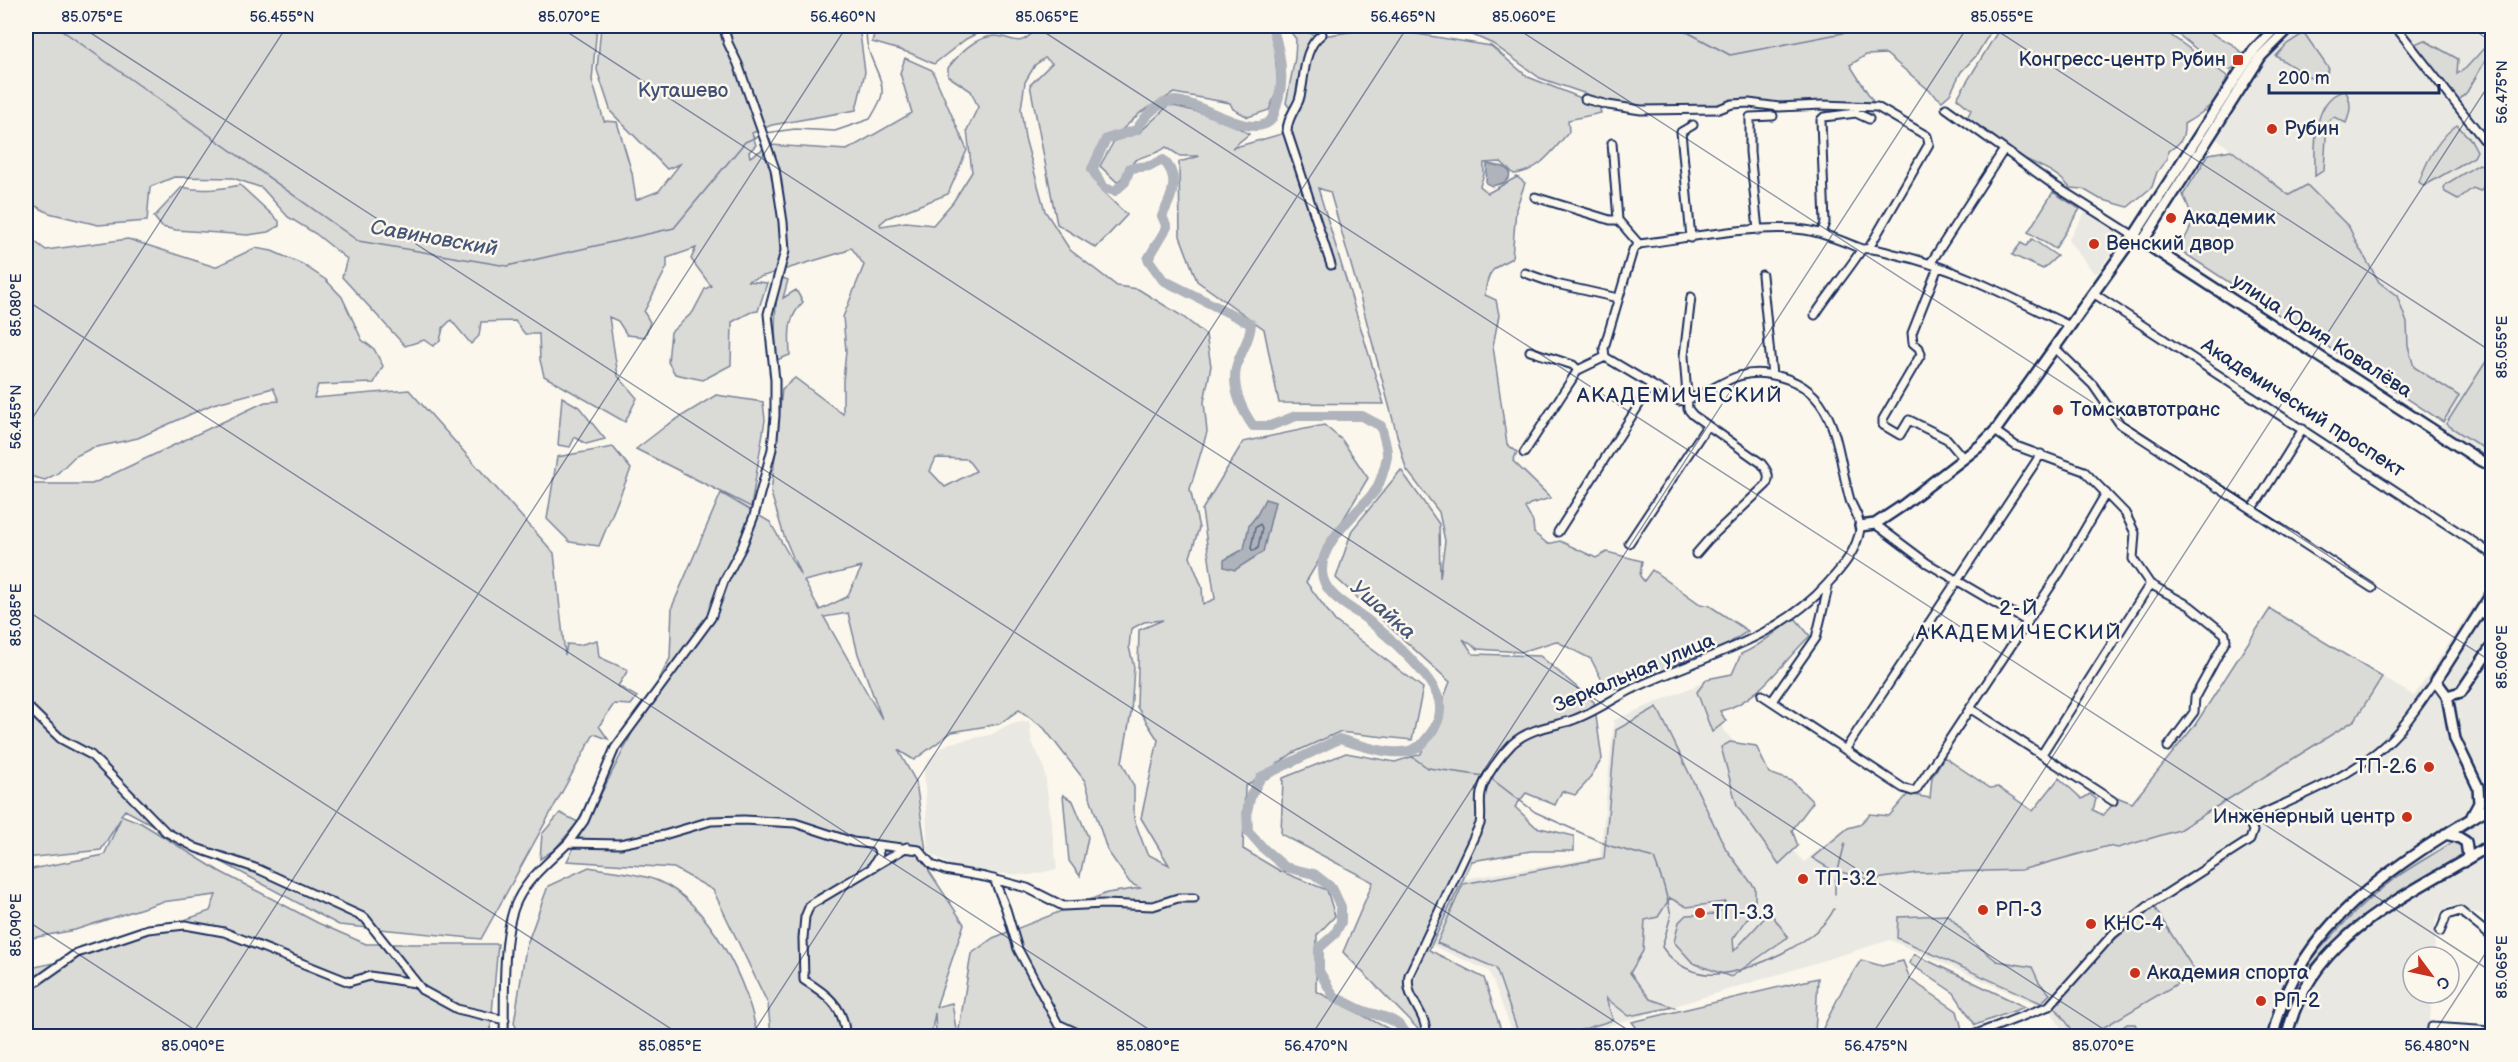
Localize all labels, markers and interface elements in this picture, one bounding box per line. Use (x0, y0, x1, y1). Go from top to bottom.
text: 85.075°E (61, 8, 123, 27)
text: 56.455°N (249, 8, 315, 27)
text: 85.070°E (538, 8, 600, 27)
text: 56.460°N (810, 8, 876, 27)
text: 85.065°E (1015, 8, 1079, 27)
text: 56.465°N (1370, 8, 1436, 27)
text: 85.060°E (1492, 8, 1556, 27)
text: 85.055°E (1971, 8, 2034, 27)
place label: Конгресс-центр Рубин (2019, 48, 2226, 72)
marker: Конгресс-центр Рубин (2231, 53, 2245, 67)
scale bar (2269, 57, 2438, 95)
text: 56.475°N (2493, 60, 2512, 124)
text: 200 m (2278, 68, 2330, 89)
park label: Куташево (638, 79, 728, 103)
place label: Рубин (2284, 117, 2339, 141)
marker: Рубин (2265, 122, 2279, 136)
place label: Академик (2182, 206, 2276, 230)
marker: Академик (2164, 211, 2178, 225)
water label: Савиновский (369, 215, 499, 261)
place label: Венский двор (2106, 232, 2235, 256)
marker: Венский двор (2087, 237, 2101, 251)
street label: улица Юрия Ковалёва (2228, 269, 2417, 403)
text: 85.080°E (7, 273, 26, 337)
text: 85.055°E (2493, 315, 2512, 378)
street label: Академический проспект (2196, 333, 2410, 483)
district label: АКАДЕМИЧЕСКИЙ (1576, 383, 1783, 408)
text: 56.455°N (7, 384, 26, 450)
place label: Томскавтотранс (2070, 398, 2220, 422)
marker: Томскавтотранс (2051, 403, 2065, 417)
water label: Ушайка (1345, 575, 1421, 645)
text: 85.085°E (7, 583, 26, 647)
district label: 2-Й АКАДЕМИЧЕСКИЙ (1915, 596, 2122, 645)
text: 85.060°E (2493, 625, 2512, 689)
street label: Зеркальная улица (1550, 628, 1718, 718)
place label: ТП-2.6 (2355, 755, 2417, 779)
marker: ТП-2.6 (2422, 760, 2436, 774)
place label: Инженерный центр (2213, 805, 2396, 829)
marker: Инженерный центр (2400, 810, 2414, 824)
place label: ТП-3.2 (1815, 867, 1877, 891)
marker: ТП-3.2 (1796, 872, 1810, 886)
text: 85.090°E (7, 893, 26, 957)
place label: РП-3 (1995, 898, 2042, 922)
place label: ТП-3.3 (1712, 901, 1774, 925)
marker: РП-3 (1976, 903, 1990, 917)
marker: ТП-3.3 (1693, 906, 1707, 920)
place label: КНС-4 (2103, 912, 2164, 936)
marker: КНС-4 (2084, 917, 2098, 931)
text: 85.065°E (2493, 935, 2512, 999)
north arrow (2401, 945, 2461, 1005)
place label: Академия спорта (2146, 961, 2309, 985)
marker: Академия спорта (2128, 966, 2142, 980)
text: С (2431, 973, 2453, 992)
place label: РП-2 (2273, 989, 2320, 1013)
marker: РП-2 (2254, 994, 2268, 1008)
text: 85.090°E (161, 1037, 225, 1056)
text: 85.085°E (638, 1037, 702, 1056)
text: 85.080°E (1116, 1037, 1180, 1056)
text: 56.470°N (1284, 1037, 1348, 1056)
text: 85.075°E (1594, 1037, 1656, 1056)
text: 56.475°N (1844, 1037, 1908, 1056)
text: 85.070°E (2072, 1037, 2134, 1056)
text: 56.480°N (2404, 1037, 2470, 1056)

